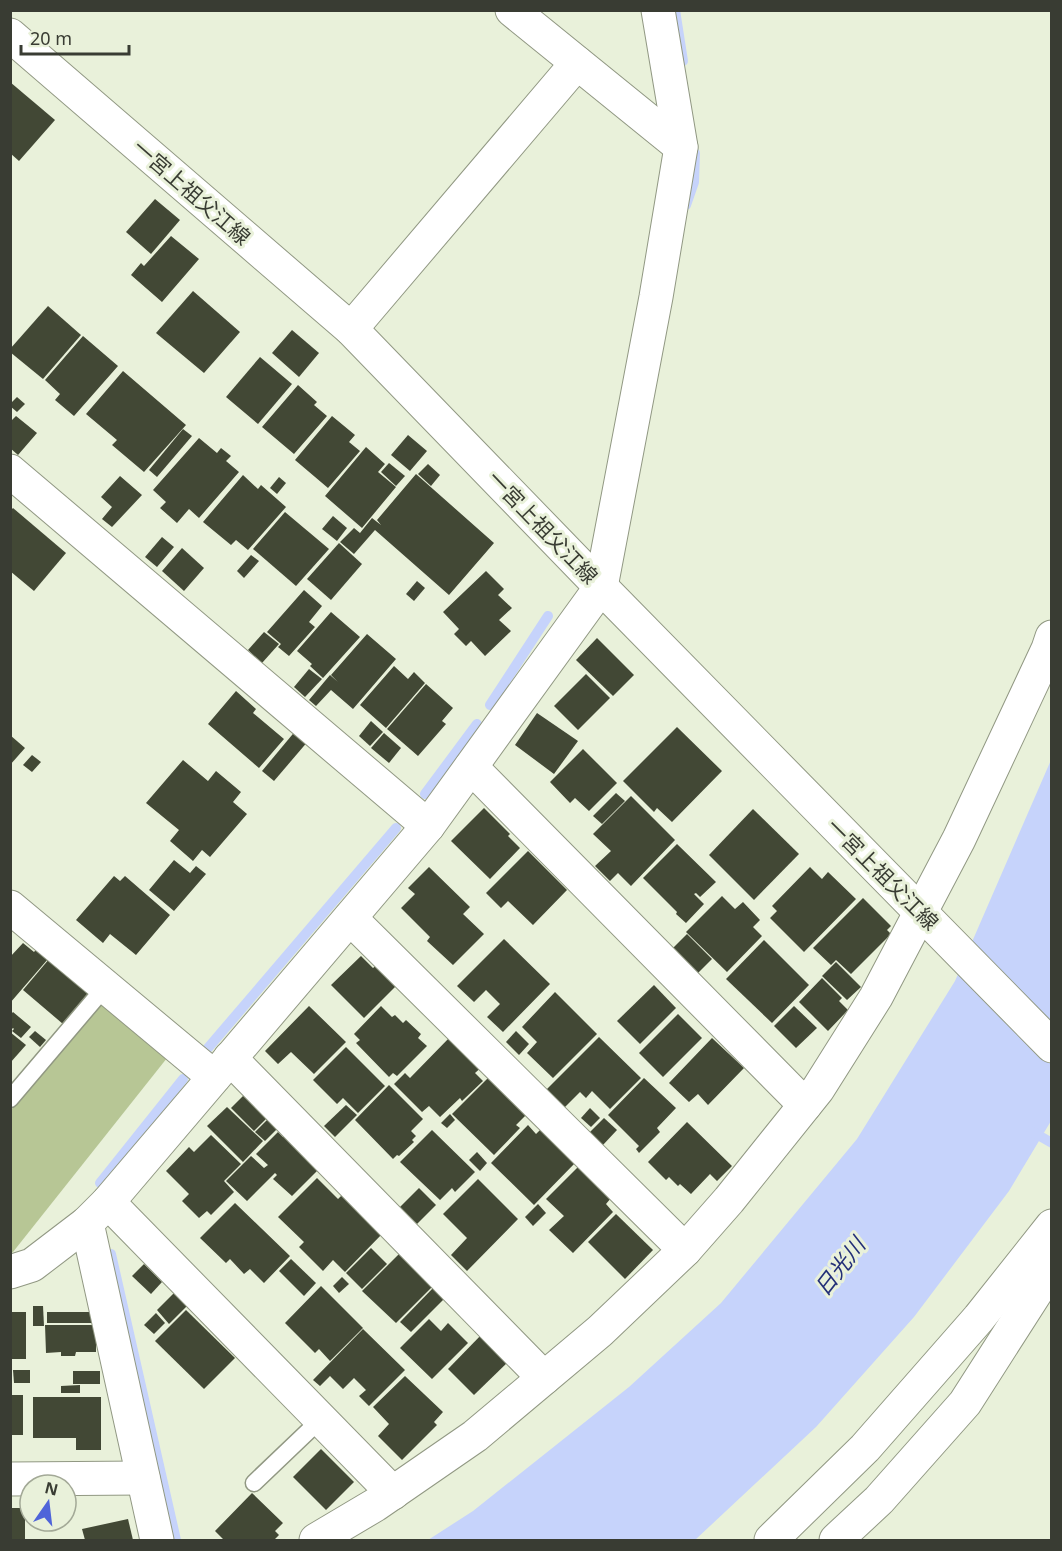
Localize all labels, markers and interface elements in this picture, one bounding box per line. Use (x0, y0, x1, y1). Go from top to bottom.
scale bar (21, 18, 129, 56)
text: 20 m (30, 26, 72, 50)
street label: 一宮上祖父江線 (127, 133, 257, 251)
street label: 一宮上祖父江線 (482, 464, 604, 590)
street label: 一宮上祖父江線 (821, 812, 945, 936)
water label: 日光川 (807, 1229, 872, 1301)
north arrow (18, 1473, 78, 1533)
text: N (43, 1476, 61, 1501)

